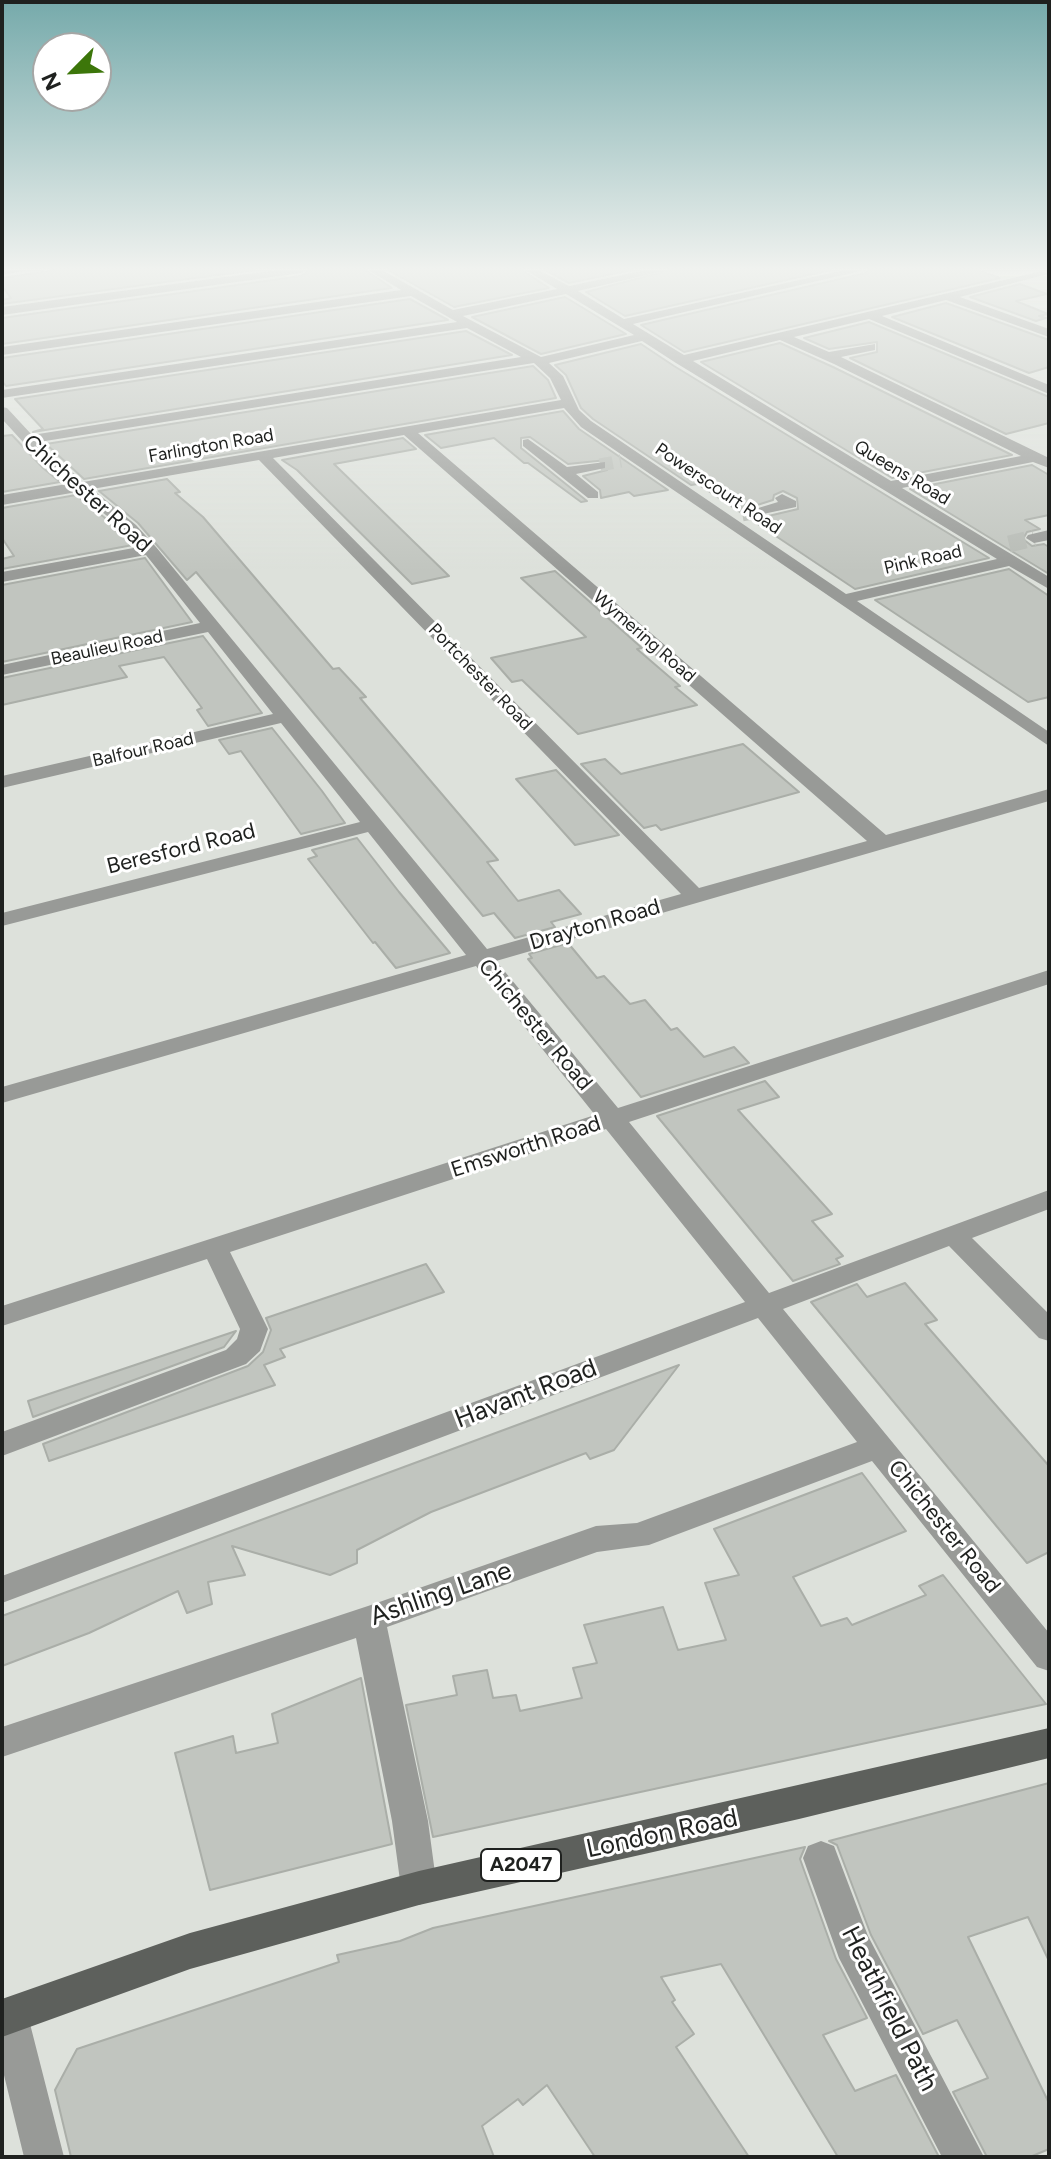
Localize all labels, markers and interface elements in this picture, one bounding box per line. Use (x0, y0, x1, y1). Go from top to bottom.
north arrow (32, 32, 112, 112)
text: N (36, 68, 67, 94)
street label: Farlington Road (147, 424, 275, 468)
street label: Chichester Road (17, 429, 157, 559)
street label: Queens Road (850, 436, 954, 510)
street label: Powerscourt Road (651, 439, 785, 539)
street label: Pink Road (882, 541, 964, 579)
street label: Wymering Road (588, 587, 700, 687)
street label: Portchester Road (424, 619, 536, 735)
street label: Beaulieu Road (49, 626, 165, 670)
street label: Balfour Road (90, 728, 196, 772)
street label: Beresford Road (104, 818, 258, 880)
street label: Drayton Road (527, 894, 663, 956)
street label: Chichester Road (472, 954, 598, 1096)
street label: Emsworth Road (448, 1110, 604, 1184)
street label: Havant Road (451, 1353, 601, 1435)
street label: Chichester Road (882, 1455, 1006, 1599)
street label: Ashling Lane (366, 1555, 516, 1633)
street label: London Road (583, 1803, 741, 1865)
road number: A2047 (481, 1849, 561, 1881)
street label: Heathfield Path (834, 1921, 944, 2097)

